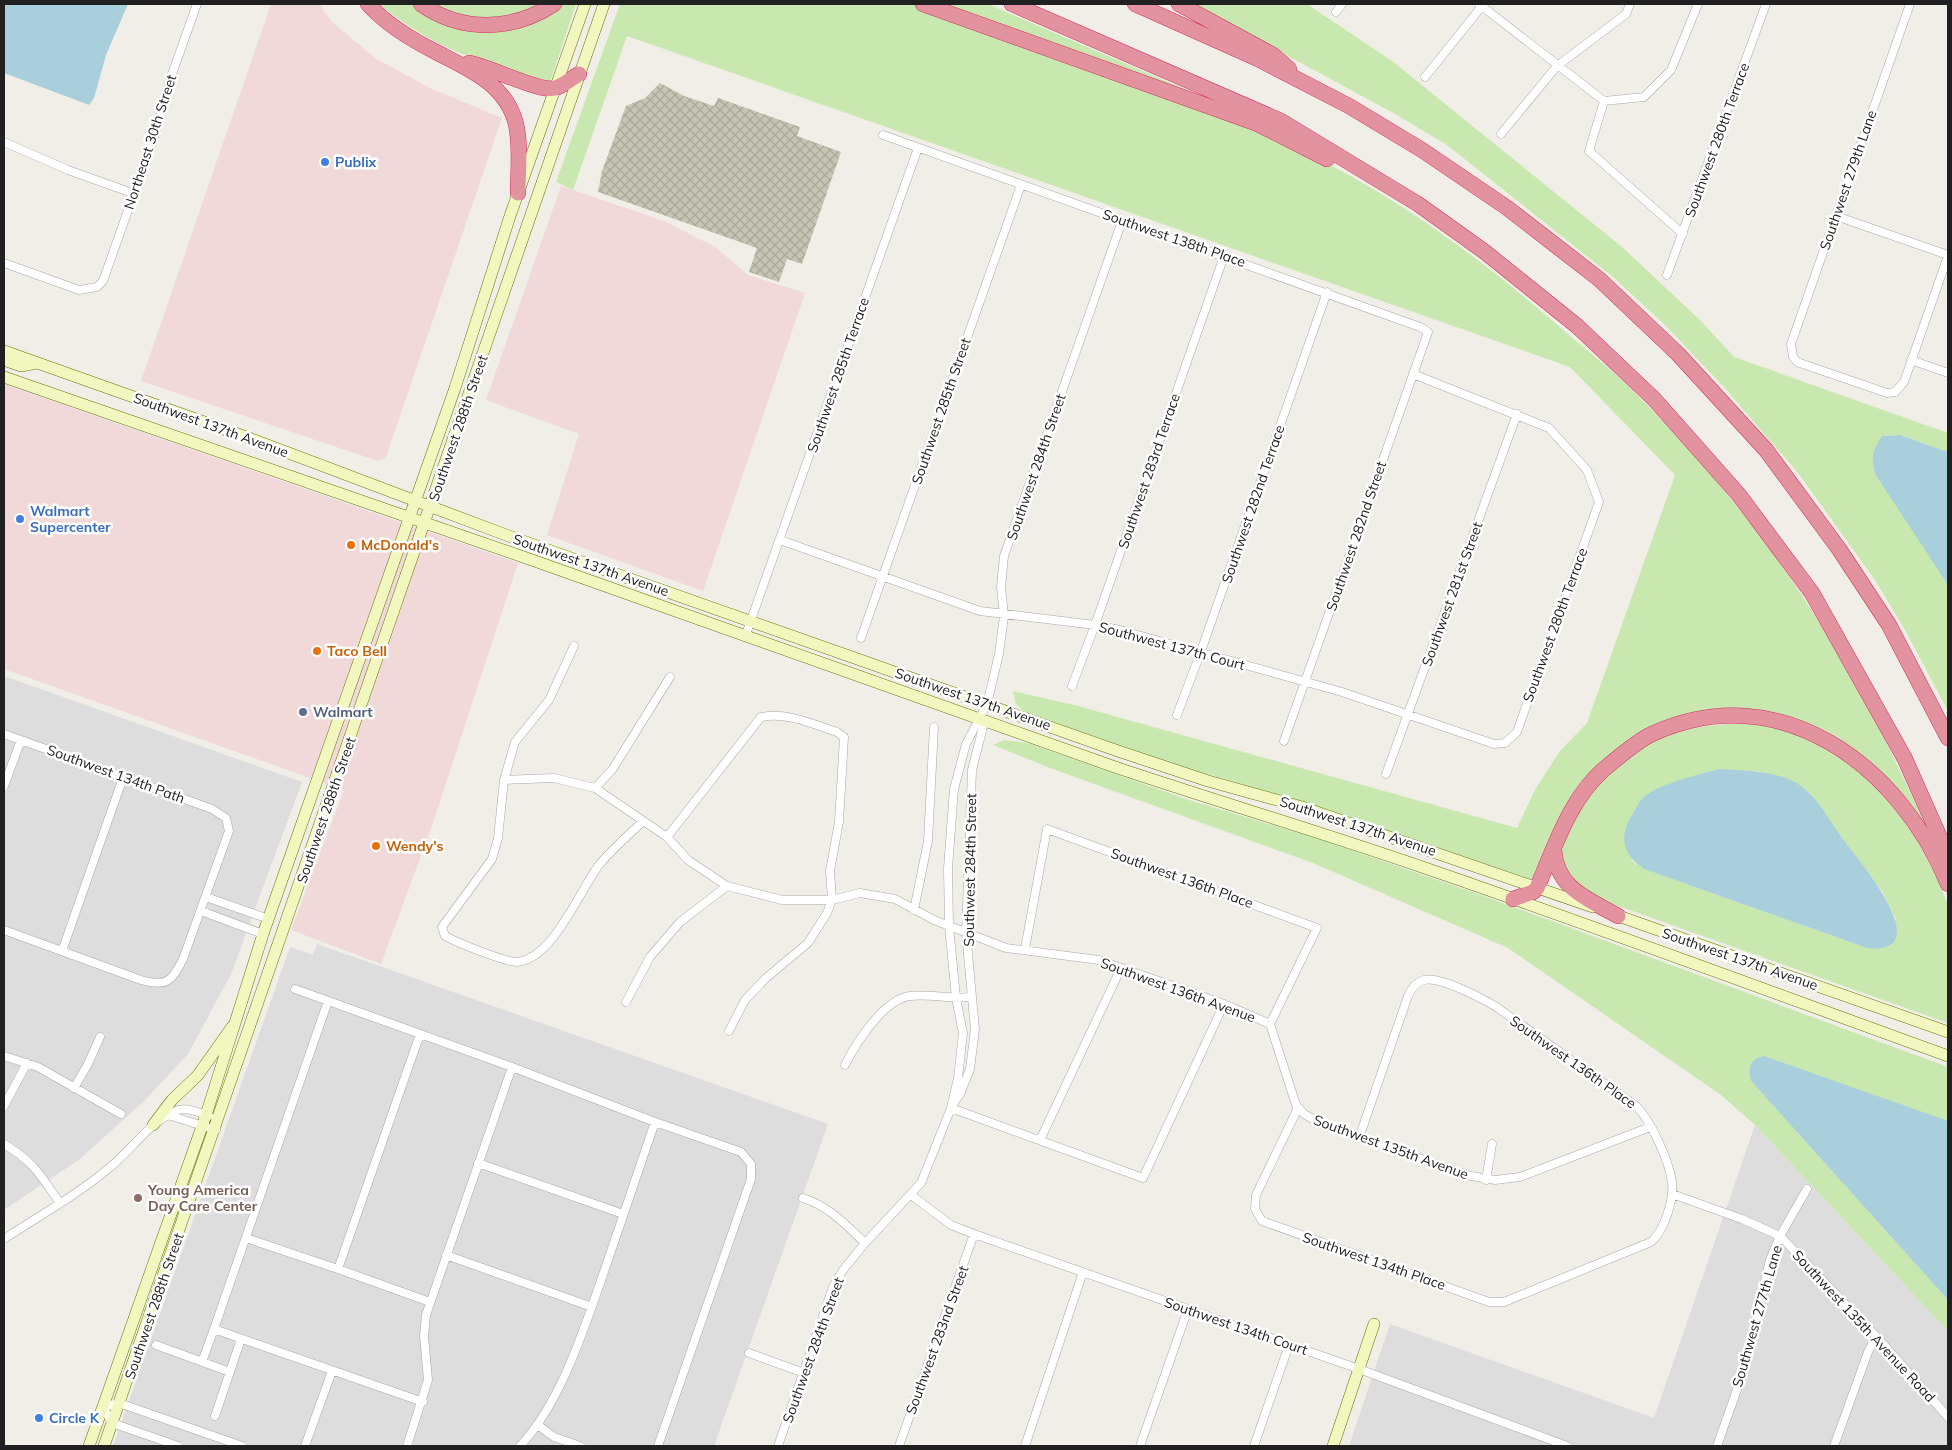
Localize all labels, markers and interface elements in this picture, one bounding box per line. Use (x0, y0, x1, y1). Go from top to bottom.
street label: Southwest 280th Terrace (1681, 60, 1753, 220)
street label: Northeast 30th Street (120, 72, 180, 212)
street label: Southwest 279th Lane (1816, 108, 1880, 252)
place label: Publix (335, 153, 377, 171)
marker: Publix (319, 156, 331, 168)
street label: Southwest 138th Place (1100, 205, 1248, 271)
street label: Southwest 285th Terrace (803, 295, 873, 455)
street label: Southwest 285th Street (907, 335, 975, 487)
street label: Southwest 288th Street (424, 352, 492, 504)
street label: Southwest 137th Avenue (131, 389, 291, 461)
street label: Southwest 284th Street (1002, 391, 1070, 543)
street label: Southwest 283rd Terrace (1114, 391, 1184, 551)
street label: Southwest 282nd Terrace (1217, 422, 1289, 586)
street label: Southwest 282nd Street (1322, 459, 1390, 613)
place label: Walmart Supercenter (30, 502, 111, 536)
marker: Walmart Supercenter (14, 513, 26, 525)
street label: Southwest 281st Street (1418, 519, 1487, 669)
street label: Southwest 137th Avenue (511, 530, 671, 600)
place label: McDonald's (361, 536, 439, 554)
marker: McDonald's (345, 539, 357, 551)
street label: Southwest 280th Terrace (1519, 545, 1591, 705)
street label: Southwest 137th Court (1097, 618, 1247, 674)
place label: Taco Bell (327, 642, 387, 660)
marker: Taco Bell (311, 645, 323, 657)
street label: Southwest 137th Avenue (893, 664, 1053, 734)
place label: Walmart (313, 703, 373, 721)
marker: Walmart (297, 706, 309, 718)
street label: Southwest 288th Street (292, 734, 360, 886)
street label: Southwest 134th Path (45, 741, 187, 807)
street label: Southwest 137th Avenue (1277, 792, 1439, 860)
street label: Southwest 284th Street (960, 793, 980, 947)
place label: Wendy's (386, 837, 444, 855)
marker: Wendy's (370, 840, 382, 852)
street label: Southwest 136th Place (1108, 844, 1256, 912)
street label: Southwest 137th Avenue (1660, 924, 1820, 994)
street label: Southwest 136th Avenue (1098, 954, 1258, 1026)
street label: Southwest 136th Place (1506, 1012, 1640, 1112)
street label: Southwest 135th Avenue (1311, 1111, 1471, 1183)
place label: Young America Day Care Center (147, 1181, 258, 1215)
marker: Young America Day Care Center (132, 1192, 144, 1204)
street label: Southwest 134th Place (1300, 1228, 1448, 1294)
street label: Southwest 288th Street (120, 1230, 188, 1382)
street label: Southwest 277th Lane (1728, 1243, 1786, 1389)
street label: Southwest 135th Avenue Road (1789, 1246, 1939, 1406)
street label: Southwest 283nd Street (902, 1263, 972, 1417)
street label: Southwest 284th Street (778, 1275, 848, 1425)
street label: Southwest 134th Court (1162, 1293, 1310, 1359)
place label: Circle K (49, 1409, 100, 1427)
marker: Circle K (33, 1412, 45, 1424)

